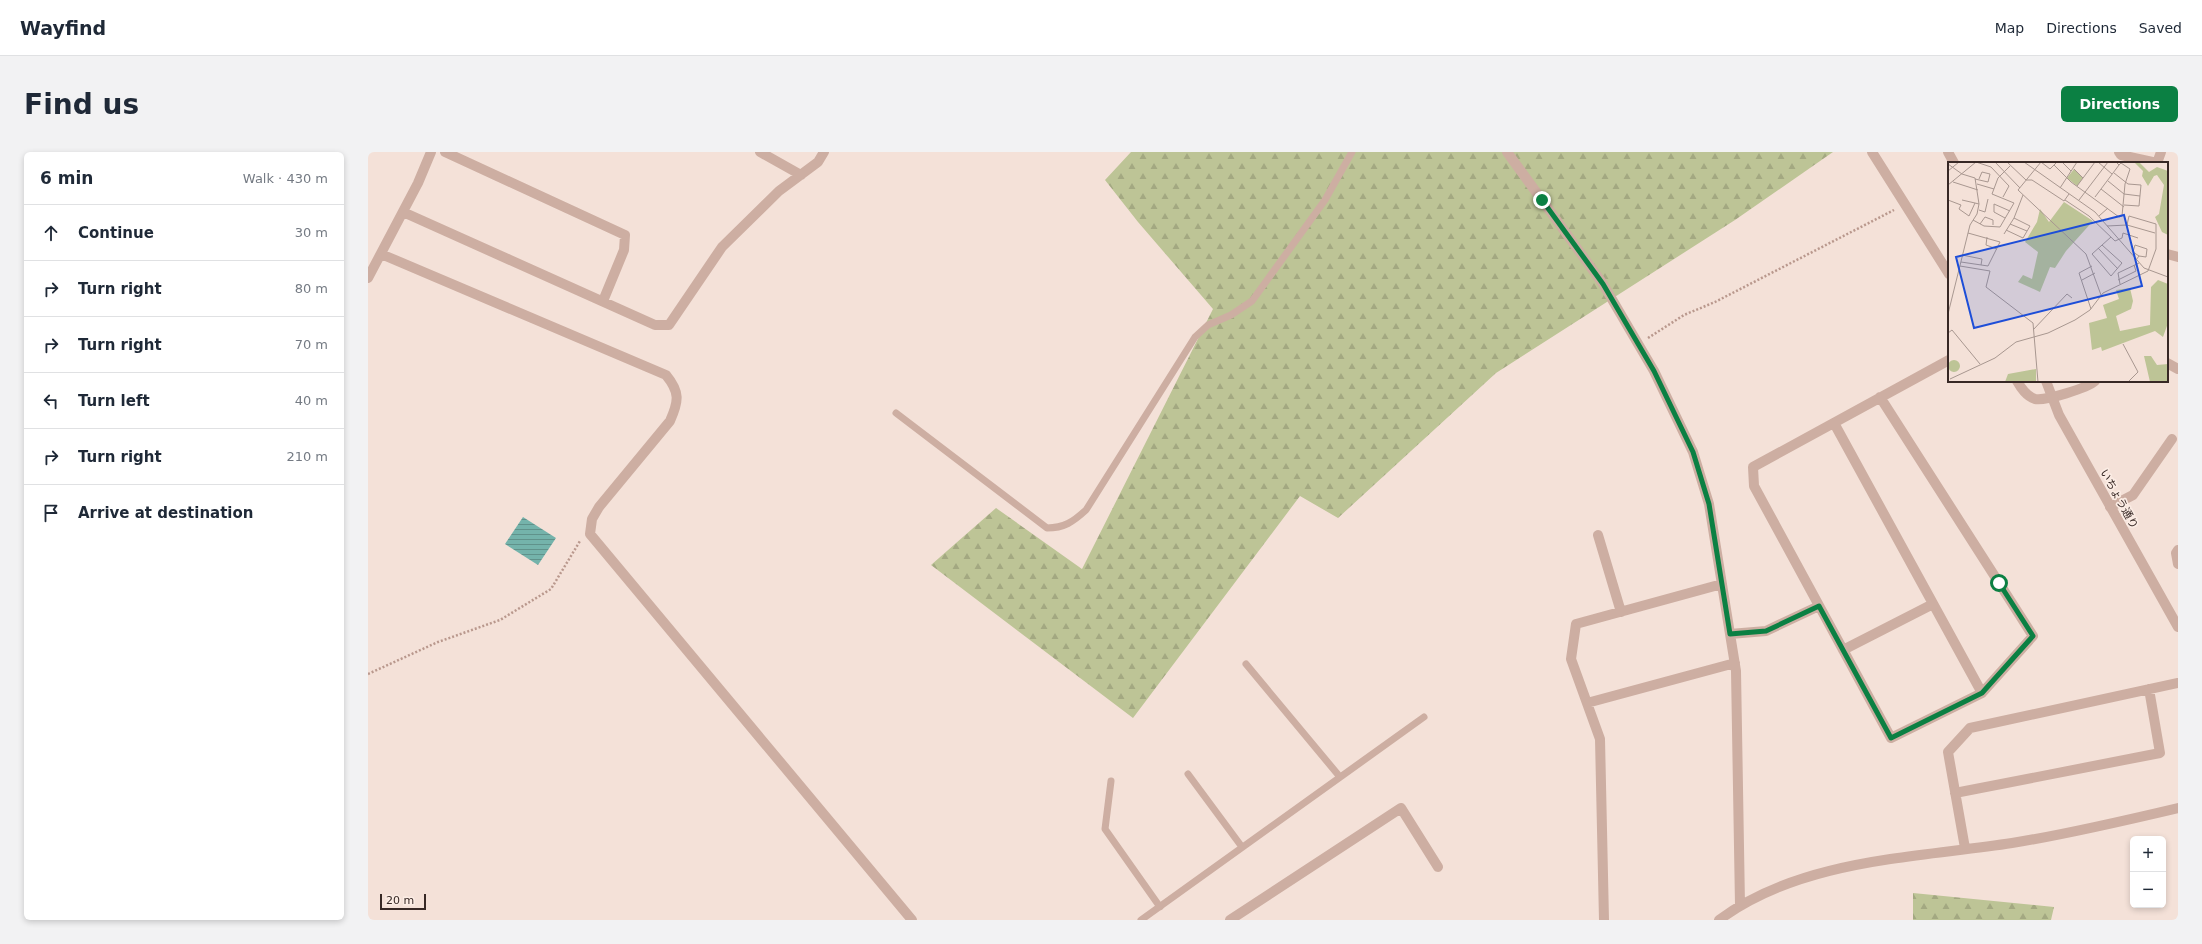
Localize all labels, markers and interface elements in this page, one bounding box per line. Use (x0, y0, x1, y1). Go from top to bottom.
text: Wayfind (20, 17, 106, 39)
text: Map (1995, 20, 2024, 36)
text: Directions (2046, 20, 2117, 36)
text: Saved (2139, 20, 2182, 36)
button: Directions (2061, 86, 2178, 122)
text: Find us (24, 88, 139, 121)
inset map (1948, 162, 2168, 382)
text: 6 min (40, 168, 93, 188)
text: Walk · 430 m (243, 171, 328, 186)
route end (1533, 191, 1551, 209)
icon: ahead (40, 222, 62, 244)
text: Continue (78, 224, 154, 242)
text: 30 m (295, 225, 328, 240)
icon: right (40, 278, 62, 300)
text: Turn right (78, 280, 162, 298)
text: 80 m (295, 281, 328, 296)
icon: right (40, 334, 62, 356)
text: Turn right (78, 336, 162, 354)
text: 70 m (295, 337, 328, 352)
icon: left (40, 390, 62, 412)
text: Turn left (78, 392, 150, 410)
text: 40 m (295, 393, 328, 408)
icon: right (40, 446, 62, 468)
text: Turn right (78, 448, 162, 466)
text: 210 m (286, 449, 328, 464)
street label: いちょう通り (2097, 467, 2141, 531)
icon: arrive (40, 502, 62, 524)
text: Arrive at destination (78, 504, 253, 522)
route start (1990, 574, 2008, 592)
map controls (2130, 836, 2166, 908)
button: + (2130, 836, 2166, 872)
button: − (2130, 872, 2166, 908)
scale bar (380, 892, 426, 911)
text: 20 m (386, 894, 414, 907)

